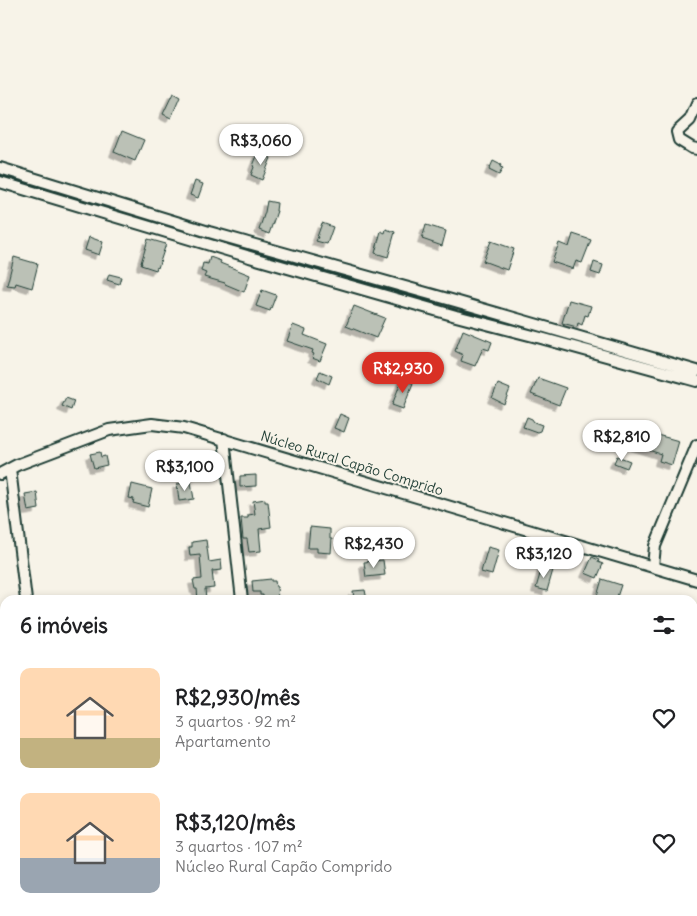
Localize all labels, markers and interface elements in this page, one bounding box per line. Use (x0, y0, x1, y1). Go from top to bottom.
pin: R$3,060 (215, 124, 307, 166)
text: R$3,060 (230, 130, 292, 150)
pin: R$2,930 (357, 352, 449, 394)
text: R$2,930 (373, 358, 433, 378)
pin: R$2,810 (576, 420, 668, 462)
text: R$2,810 (593, 426, 651, 446)
street label: Núcleo Rural Capão Comprido (258, 427, 446, 499)
pin: R$3,100 (139, 450, 231, 492)
text: R$3,100 (156, 456, 214, 476)
pin: R$2,430 (328, 526, 420, 569)
text: R$2,430 (344, 533, 404, 553)
pin: R$3,120 (498, 536, 590, 579)
text: R$3,120 (516, 543, 572, 563)
icon: filters (650, 611, 678, 639)
text: 6 imóveis (20, 612, 108, 639)
text: R$2,930/mês (175, 684, 300, 711)
icon: home (60, 688, 120, 748)
icon: heart (650, 704, 678, 732)
text: 3 quartos · 92 m² (175, 711, 296, 731)
text: Apartamento (175, 731, 271, 751)
text: R$3,120/mês (175, 809, 296, 836)
icon: home (60, 813, 120, 873)
icon: heart (650, 829, 678, 857)
text: 3 quartos · 107 m² (175, 836, 303, 856)
text: Núcleo Rural Capão Comprido (175, 856, 392, 876)

